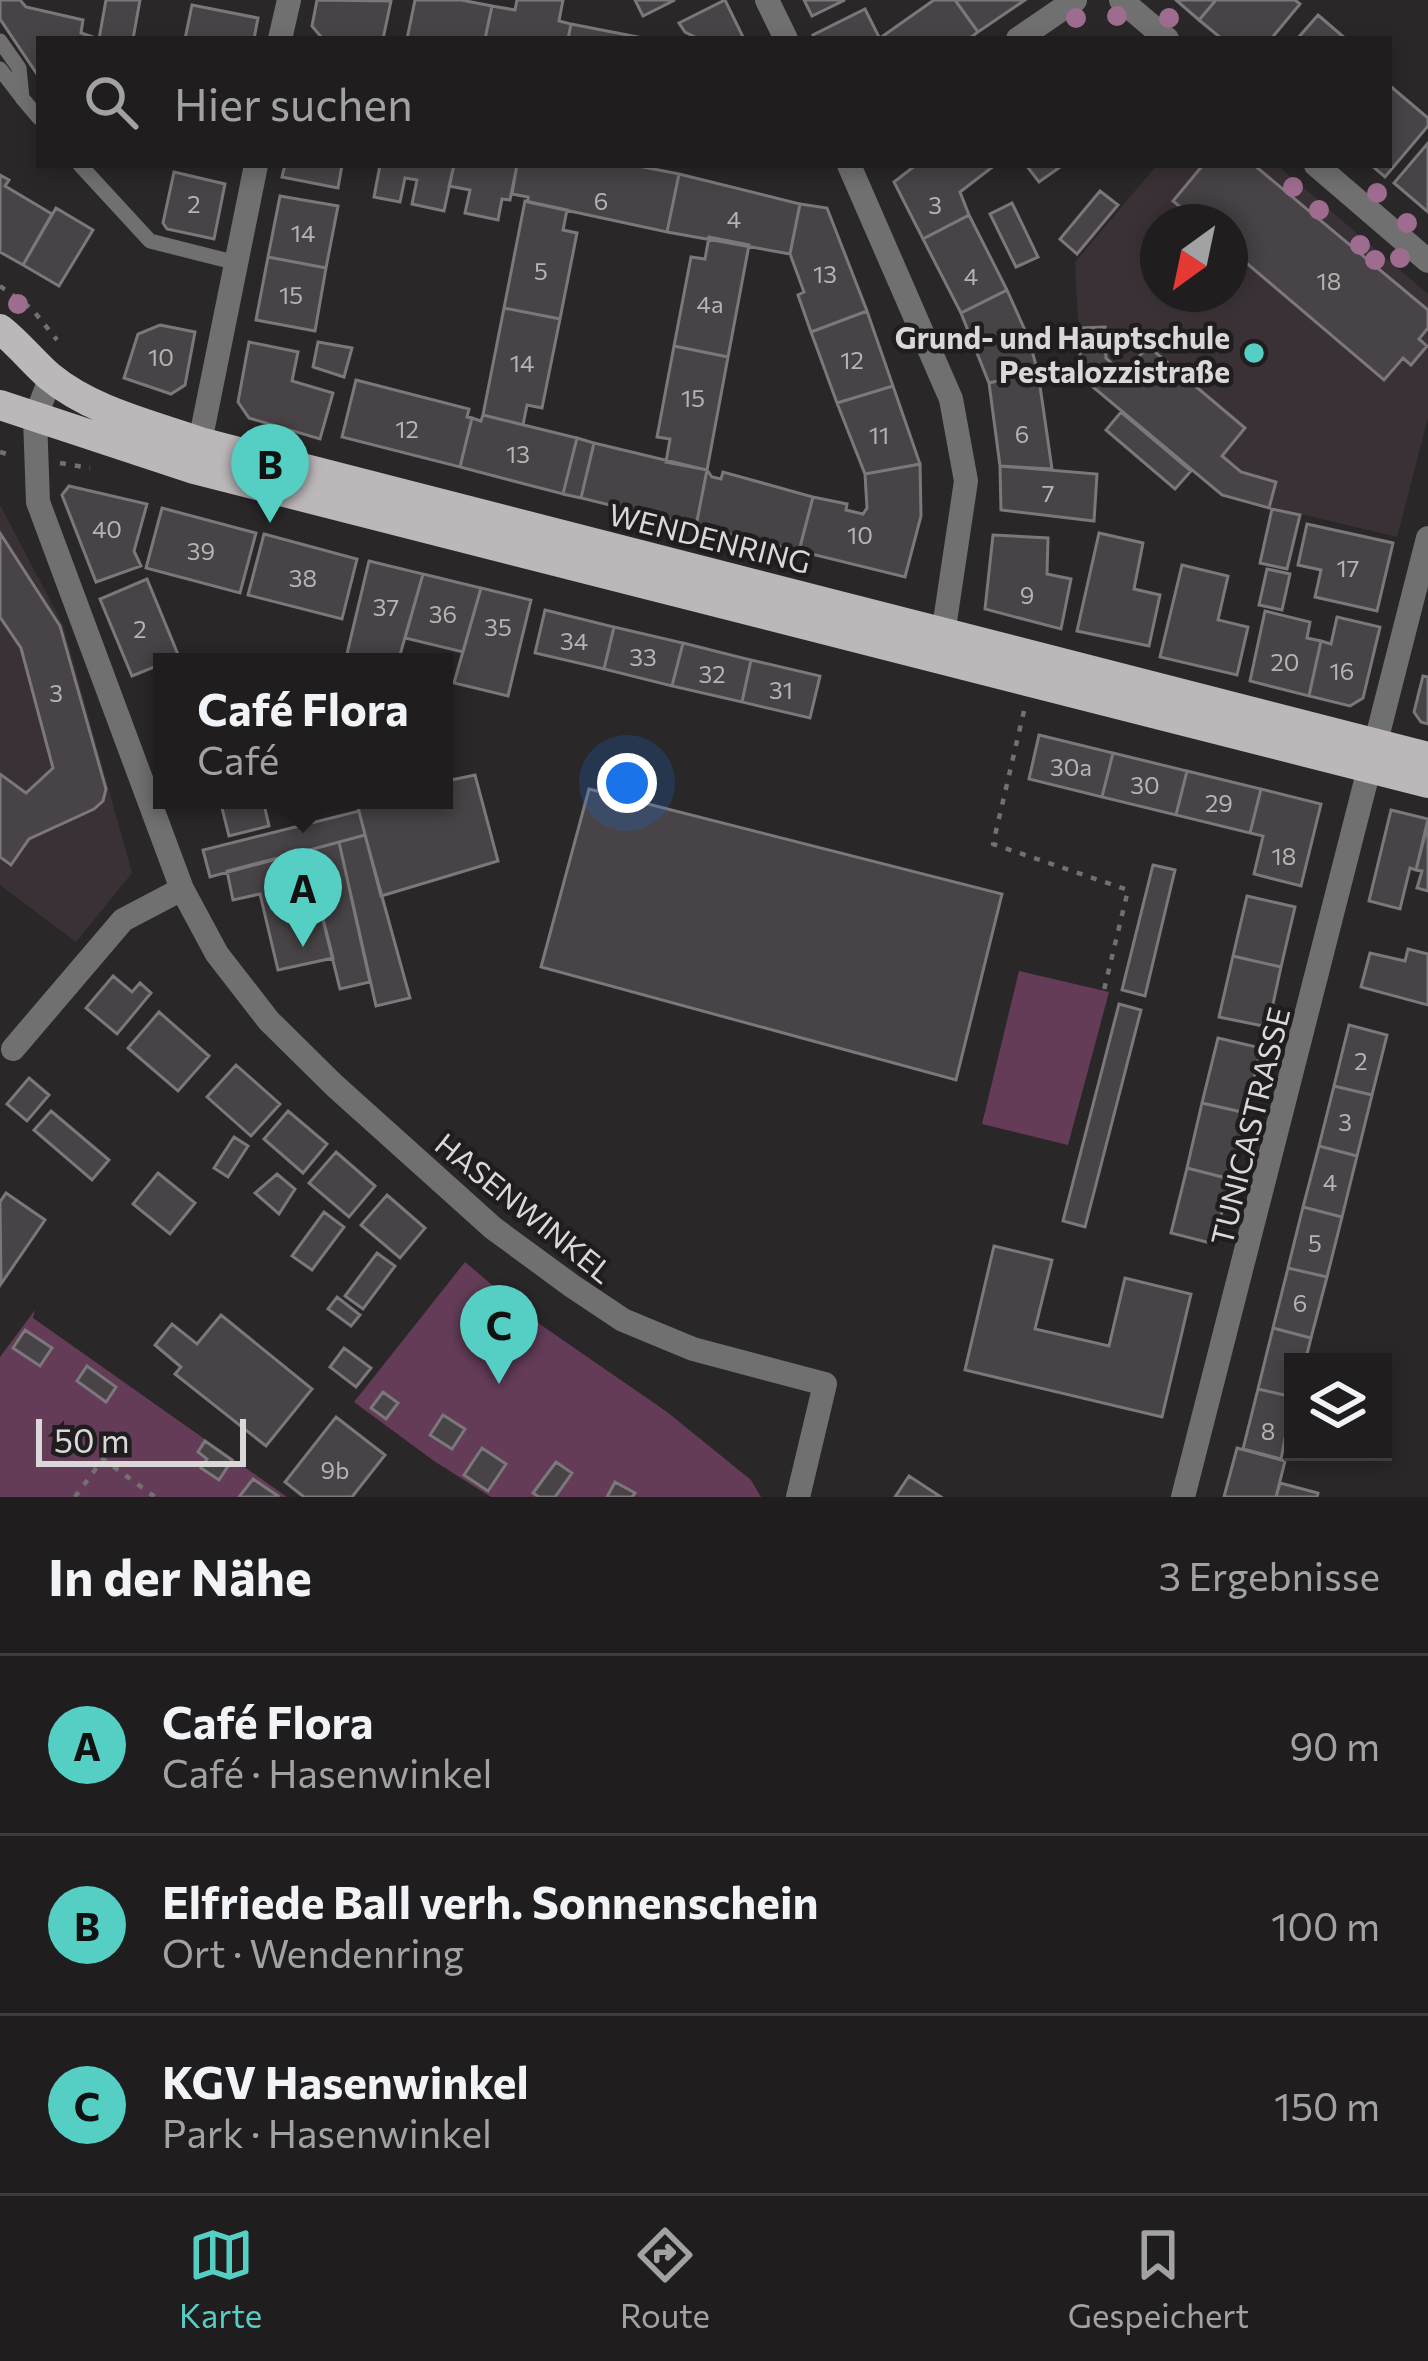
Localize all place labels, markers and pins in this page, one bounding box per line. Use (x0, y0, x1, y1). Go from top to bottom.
place label: Grund- und Hauptschule Pestalozzistraße (895, 318, 1230, 389)
marker: Grund- und Hauptschule Pestalozzistraße (1241, 340, 1267, 366)
pin: B (231, 424, 309, 523)
pin: A (264, 848, 342, 947)
pin: C (460, 1285, 538, 1384)

